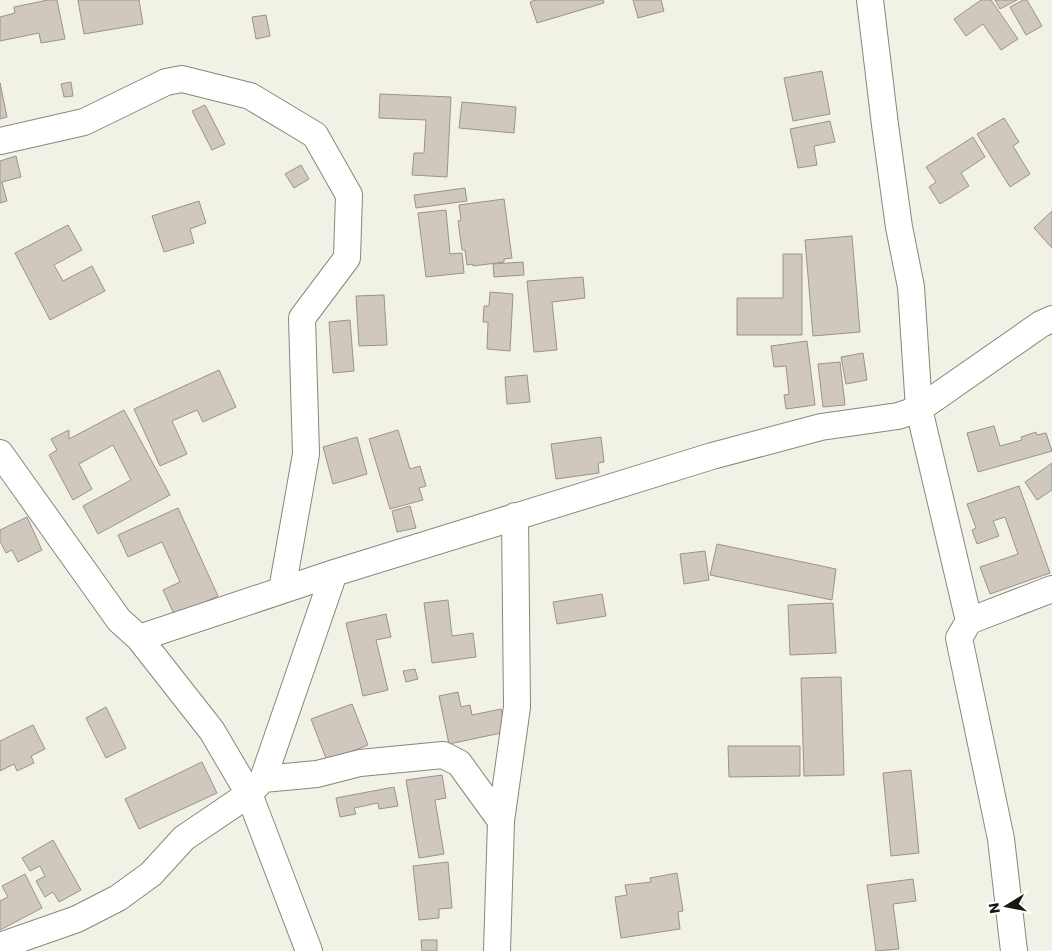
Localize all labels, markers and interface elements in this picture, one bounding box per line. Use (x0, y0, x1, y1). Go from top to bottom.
north arrow (982, 881, 1032, 931)
text: N (983, 901, 1005, 915)

